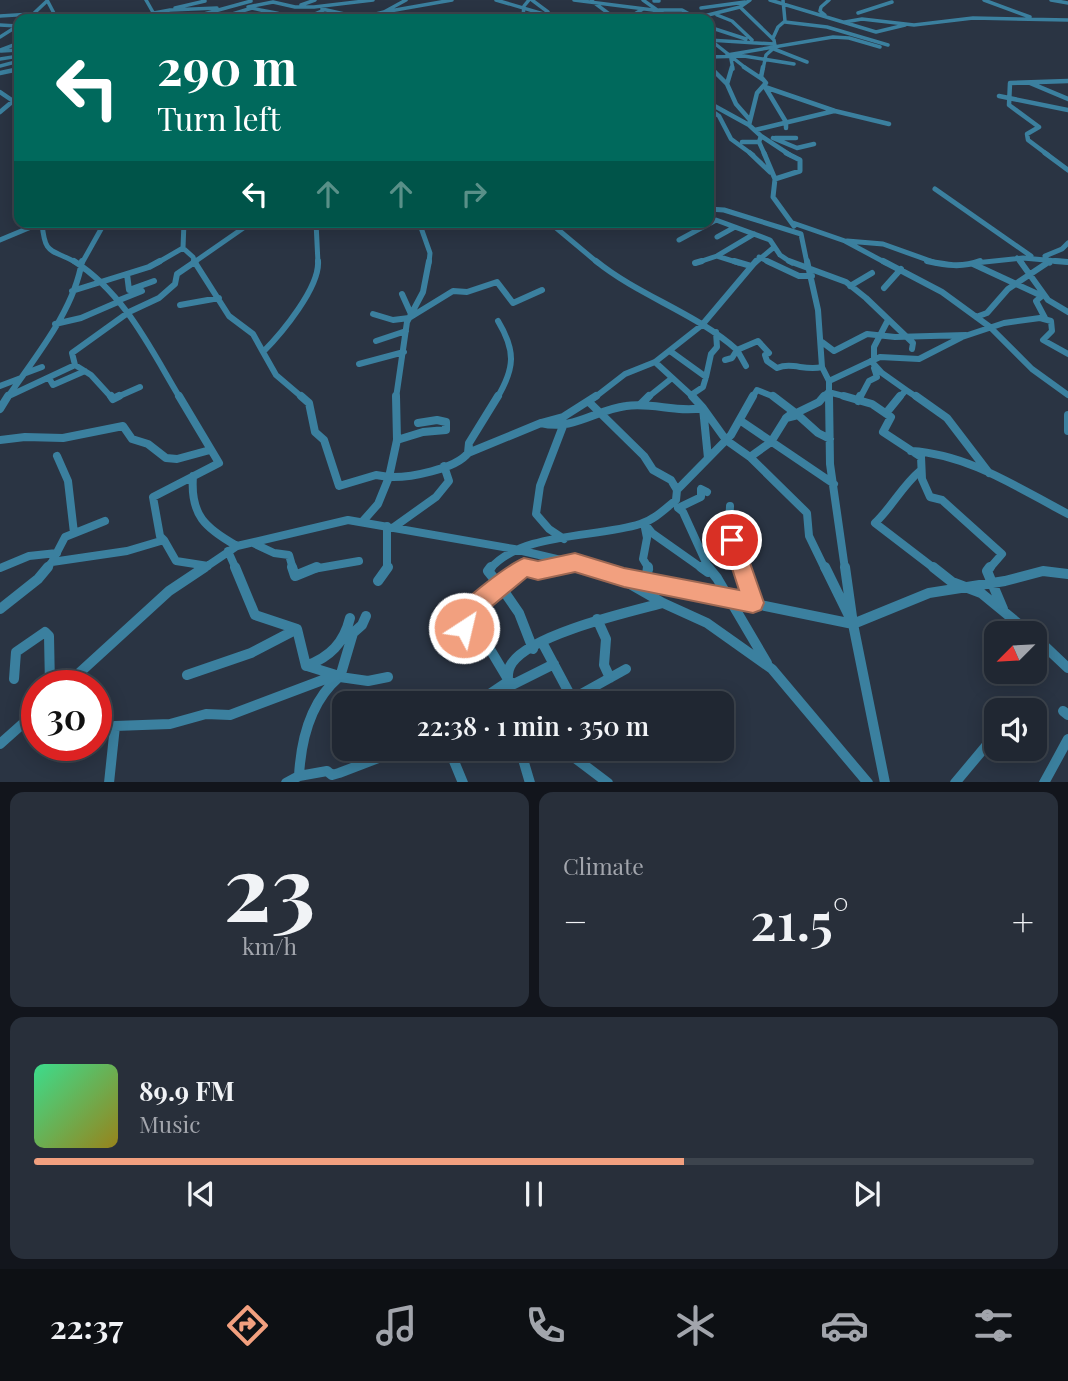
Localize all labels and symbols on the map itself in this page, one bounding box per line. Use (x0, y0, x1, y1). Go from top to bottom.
pin (702, 510, 762, 570)
position arrow (427, 591, 501, 665)
north arrow (984, 621, 1046, 684)
speed limit sign: 30 (21, 670, 112, 761)

